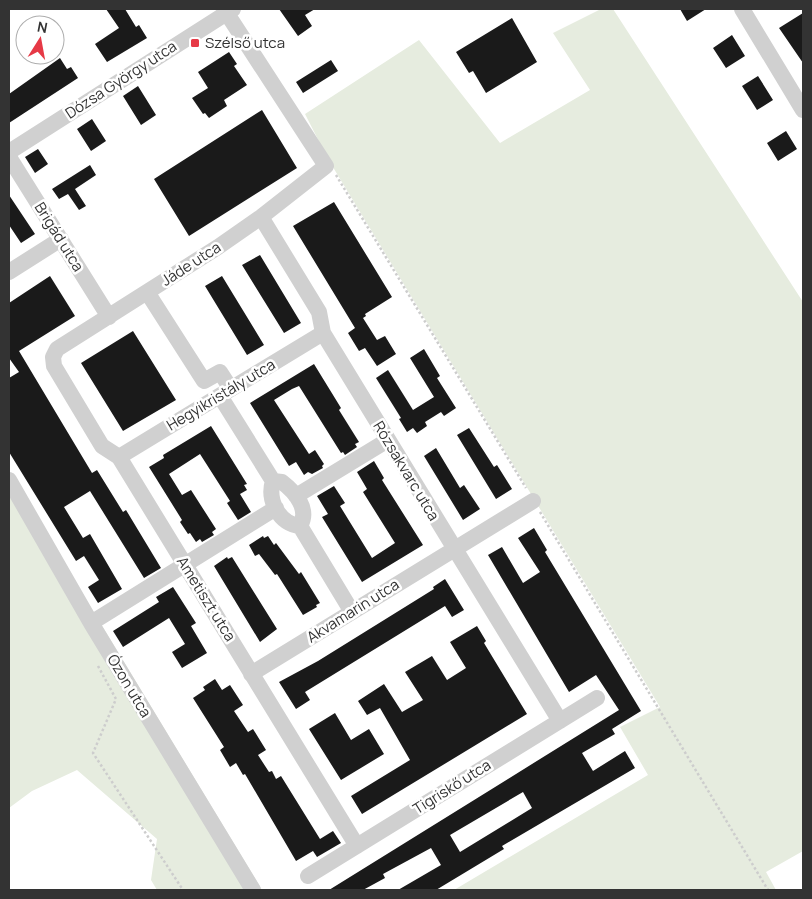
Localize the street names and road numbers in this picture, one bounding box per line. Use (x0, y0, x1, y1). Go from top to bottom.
street label: Dózsa György utca (61, 36, 181, 124)
street label: Brigád utca (30, 198, 89, 276)
street label: Jáde utca (157, 236, 225, 291)
street label: Hegyikristály utca (162, 354, 279, 435)
street label: Rózsakvarc utca (368, 417, 445, 525)
street label: Ametiszt utca (172, 552, 241, 645)
street label: Akvamarin utca (302, 574, 403, 647)
street label: Ózon utca (102, 650, 157, 721)
street label: Tigriskő utca (409, 754, 495, 819)

